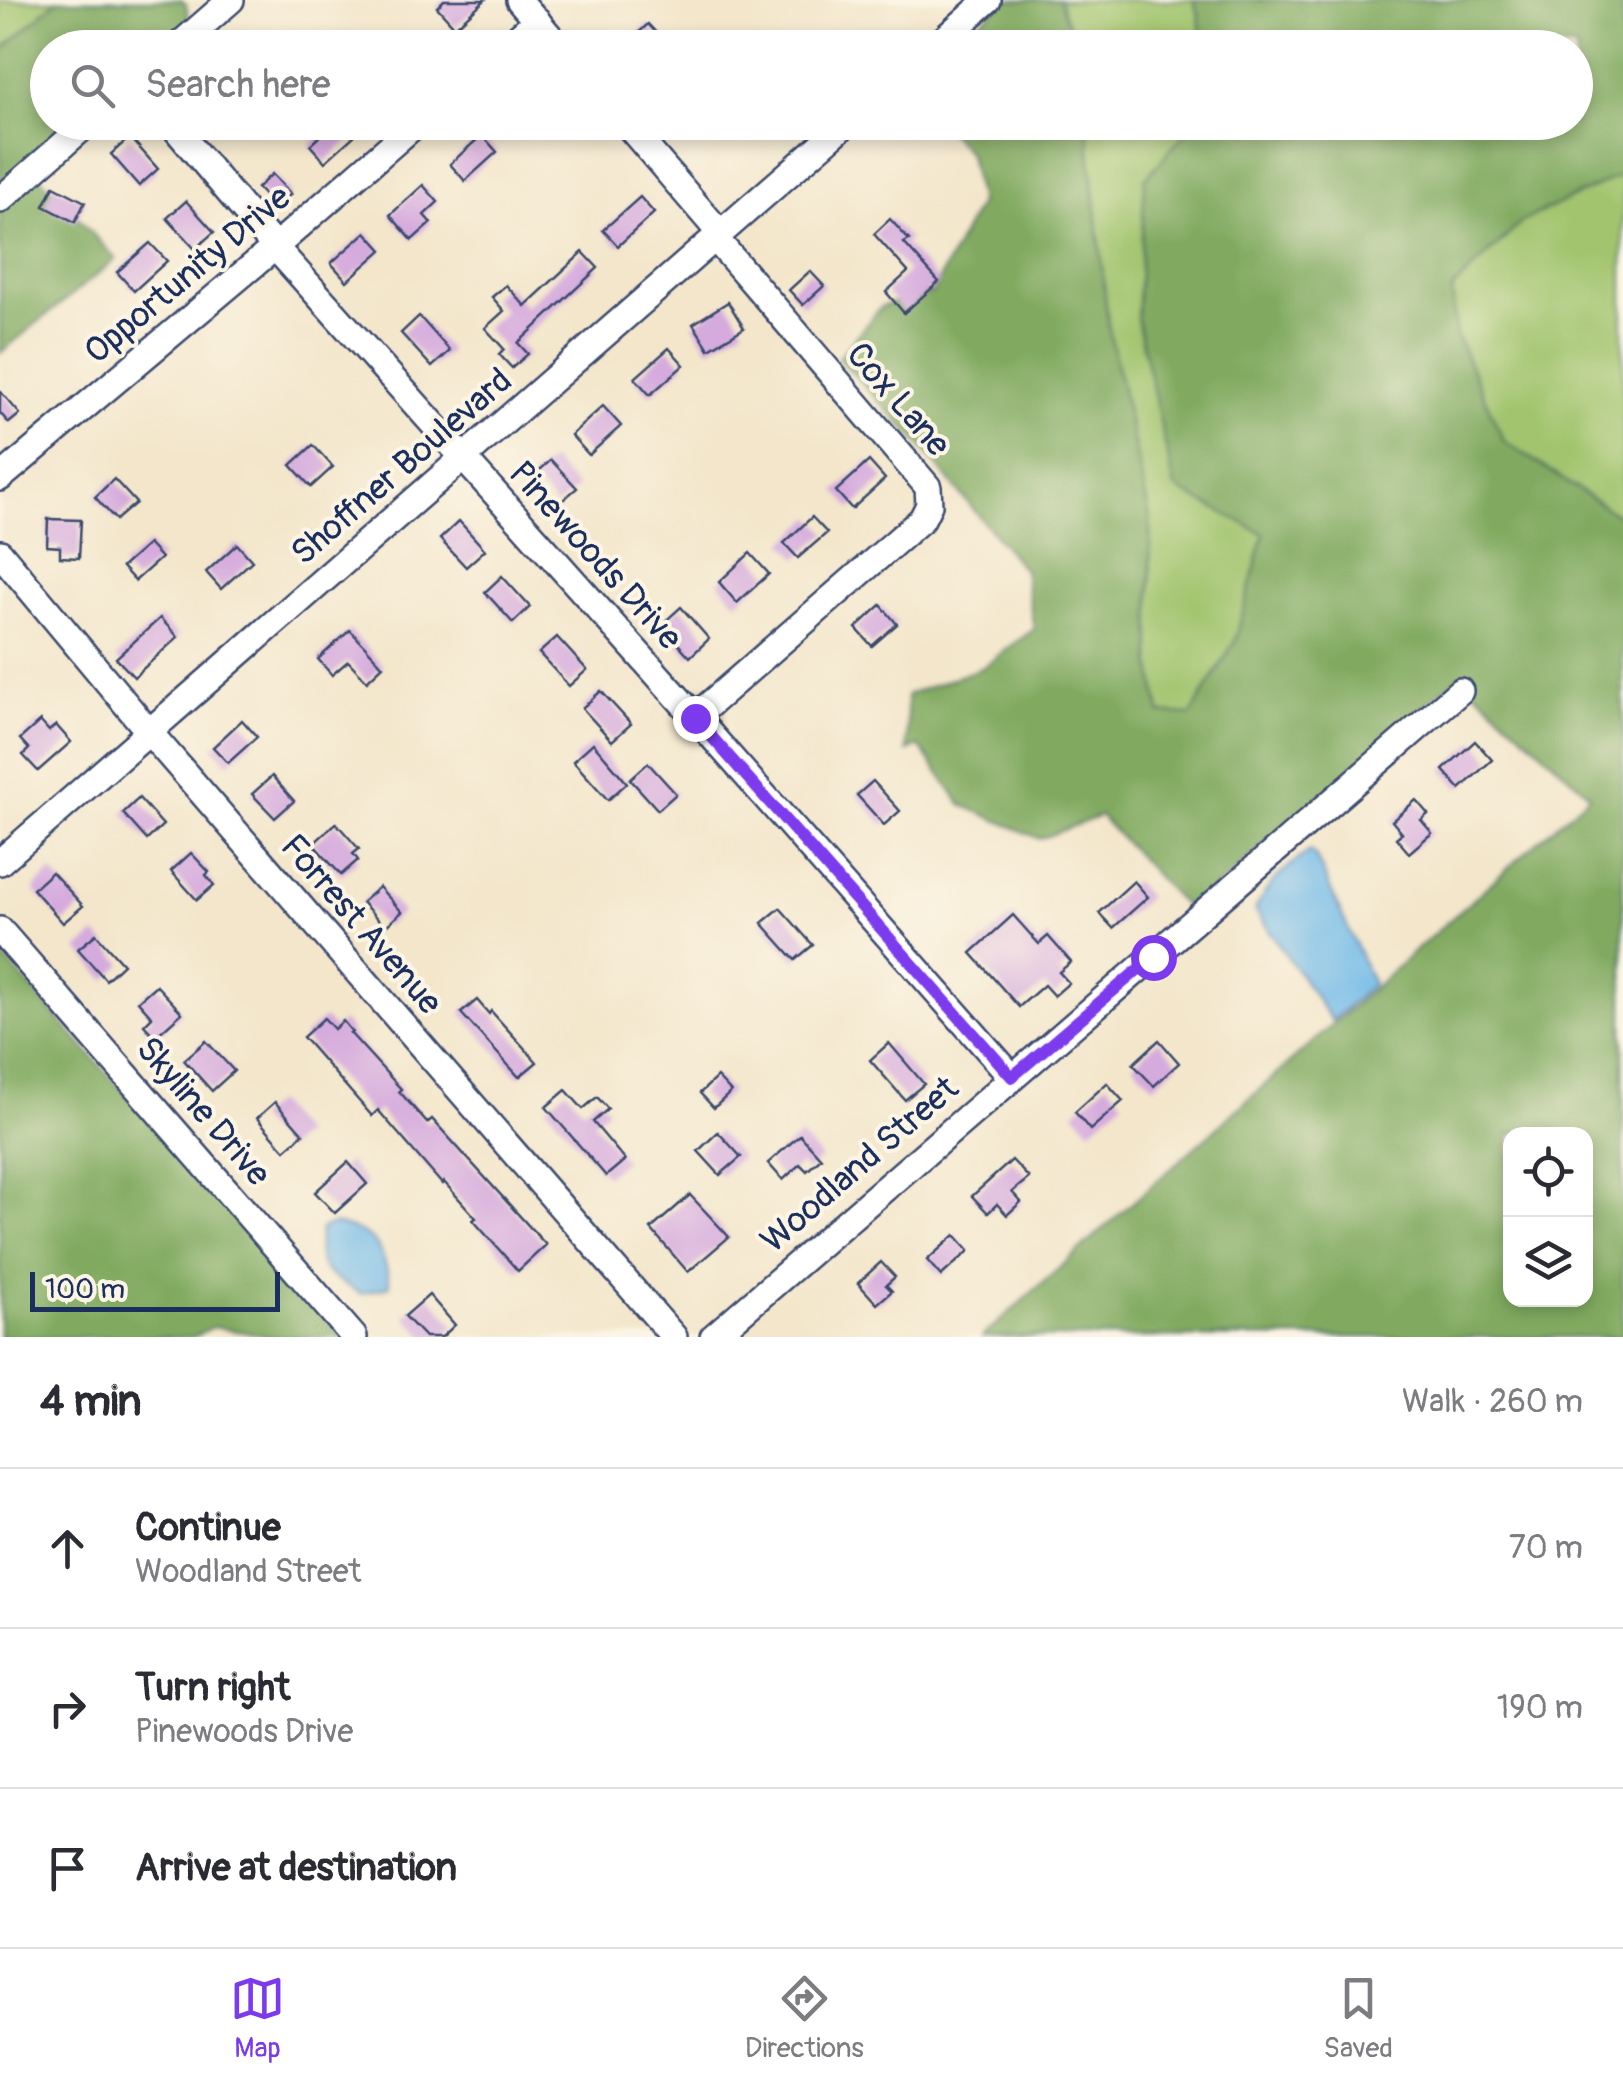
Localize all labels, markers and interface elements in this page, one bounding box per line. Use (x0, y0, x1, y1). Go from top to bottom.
search box (30, 30, 1593, 140)
icon: search (65, 58, 120, 113)
text: Search here (145, 61, 331, 109)
street label: Opportunity Drive (76, 176, 300, 374)
street label: Cox Lane (837, 333, 960, 466)
street label: Shoffner Boulevard (282, 359, 521, 575)
street label: Pinewoods Drive (499, 452, 691, 659)
route end (673, 696, 719, 742)
street label: Forrest Avenue (271, 825, 452, 1024)
route start (1131, 935, 1177, 981)
street label: Skyline Drive (126, 1028, 280, 1195)
street label: Woodland Street (752, 1066, 968, 1263)
map controls (1503, 1127, 1593, 1307)
button: locate (1503, 1127, 1593, 1217)
button: layers (1503, 1217, 1593, 1307)
scale bar (30, 1267, 280, 1312)
text: 100 m (45, 1272, 125, 1307)
text: 4 min (40, 1376, 142, 1428)
text: Walk · 260 m (1402, 1382, 1583, 1422)
text: Continue (135, 1504, 281, 1552)
icon: ahead (40, 1521, 95, 1576)
text: 70 m (1509, 1528, 1583, 1568)
text: Woodland Street (135, 1552, 361, 1592)
text: Turn right (135, 1664, 290, 1712)
icon: right (40, 1681, 95, 1736)
text: 190 m (1497, 1688, 1583, 1728)
text: Pinewoods Drive (135, 1712, 353, 1752)
icon: arrive (40, 1841, 95, 1896)
text: Arrive at destination (135, 1844, 457, 1892)
tab: Map (230, 1971, 285, 2066)
tab: Directions (745, 1971, 864, 2066)
tab: Saved (1324, 1971, 1393, 2066)

